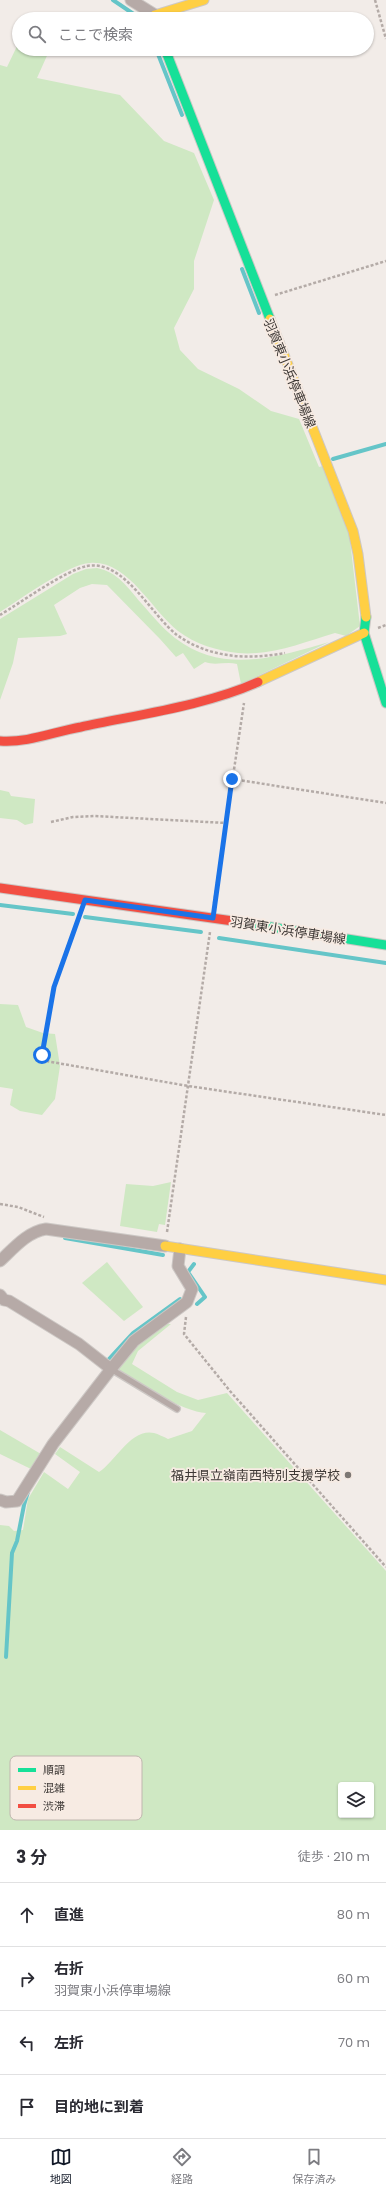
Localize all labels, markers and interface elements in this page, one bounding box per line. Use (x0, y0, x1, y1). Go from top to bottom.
search box (12, 12, 374, 56)
icon: search (26, 23, 48, 45)
text: ここで検索 (58, 24, 133, 45)
street label: 羽賀東小浜停車場線 (259, 315, 320, 431)
route end (223, 770, 241, 788)
street label: 羽賀東小浜停車場線 (229, 912, 347, 949)
route start (33, 1046, 51, 1064)
place label: 福井県立嶺南西特別支援学校 (171, 1466, 340, 1485)
marker: 福井県立嶺南西特別支援学校 (343, 1470, 353, 1480)
legend (10, 1756, 142, 1820)
text: 順調 (43, 1762, 65, 1778)
text: 混雑 (43, 1780, 65, 1796)
map controls (338, 1782, 374, 1818)
button: layers (338, 1782, 374, 1818)
text: 渋滞 (43, 1798, 65, 1814)
text: 3 分 (16, 1845, 47, 1869)
text: 徒歩 · 210 m (298, 1847, 370, 1866)
icon: ahead (16, 1904, 38, 1926)
text: 直進 (54, 1904, 84, 1925)
text: 80 m (337, 1905, 370, 1924)
text: 右折 (54, 1958, 84, 1979)
icon: right (16, 1968, 38, 1990)
text: 60 m (337, 1969, 370, 1988)
text: 羽賀東小浜停車場線 (54, 1981, 171, 2000)
icon: left (16, 2032, 38, 2054)
text: 左折 (54, 2032, 84, 2053)
text: 70 m (338, 2033, 370, 2052)
icon: arrive (16, 2096, 38, 2118)
text: 目的地に到着 (54, 2096, 144, 2117)
tab: 地図 (50, 2146, 72, 2188)
tab: 経路 (171, 2146, 193, 2188)
tab: 保存済み (292, 2146, 336, 2188)

